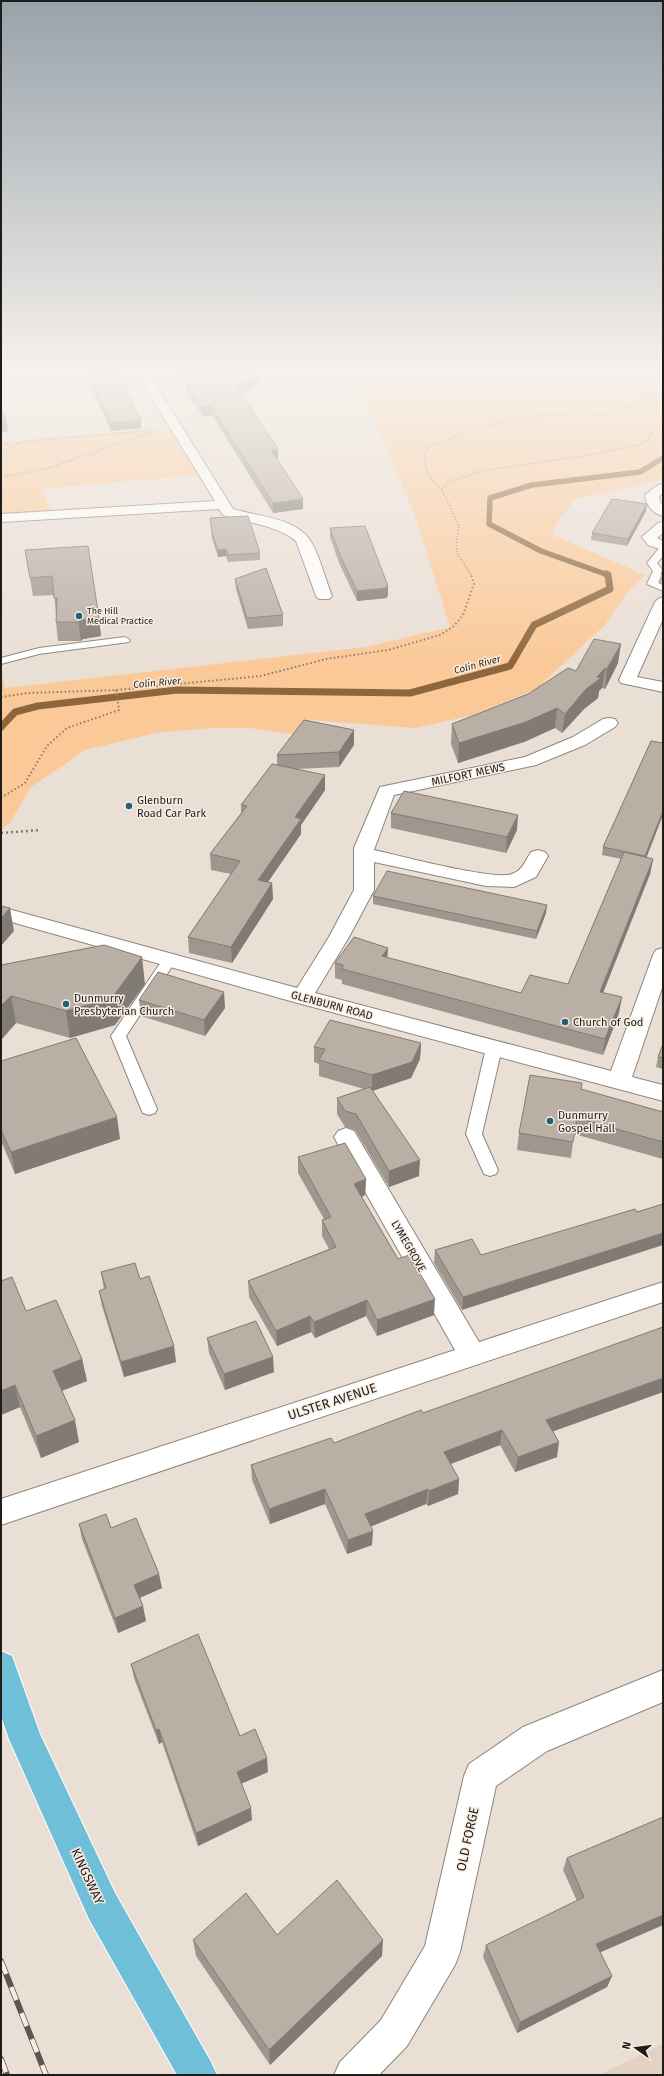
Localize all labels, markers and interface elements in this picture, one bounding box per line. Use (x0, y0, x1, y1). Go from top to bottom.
place label: The Hill Medical Practice (87, 606, 153, 626)
marker: The Hill Medical Practice (74, 611, 84, 621)
water label: Colin River (453, 653, 503, 677)
water label: Colin River (133, 675, 183, 691)
street label: MILFORT MEWS (430, 760, 506, 789)
place label: Glenburn Road Car Park (137, 794, 206, 820)
marker: Glenburn Road Car Park (124, 801, 134, 811)
street label: GLENBURN ROAD (289, 988, 374, 1023)
place label: Dunmurry Presbyterian Church (74, 992, 174, 1018)
marker: Dunmurry Presbyterian Church (61, 999, 71, 1009)
place label: Church of God (573, 1016, 643, 1029)
marker: Church of God (560, 1017, 570, 1027)
place label: Dunmurry Gospel Hall (558, 1109, 615, 1135)
marker: Dunmurry Gospel Hall (545, 1116, 555, 1126)
street label: LYMEGROVE (389, 1218, 429, 1275)
street label: ULSTER AVENUE (286, 1380, 379, 1423)
street label: OLD FORGE (453, 1806, 482, 1873)
street label: KINGSWAY (68, 1846, 107, 1907)
north arrow (616, 2028, 656, 2068)
text: N (620, 2041, 634, 2051)

